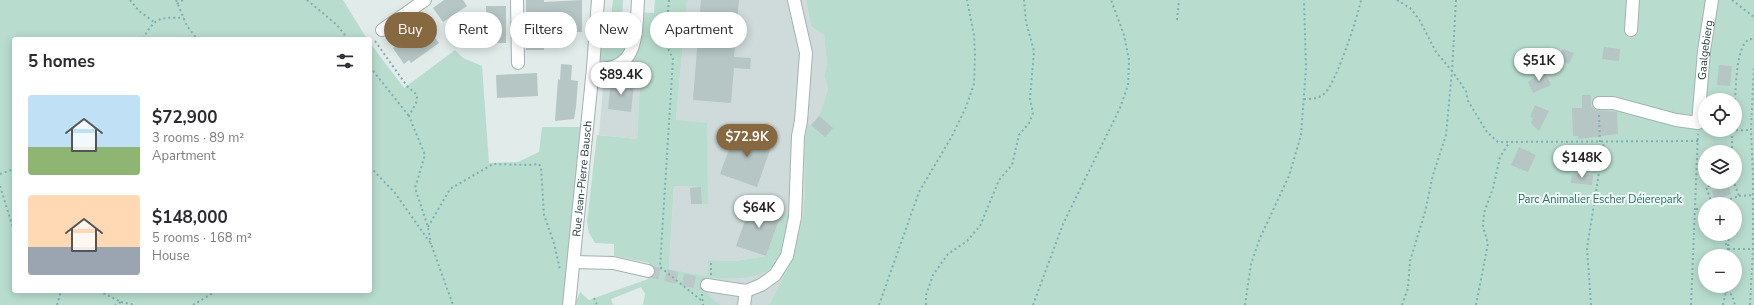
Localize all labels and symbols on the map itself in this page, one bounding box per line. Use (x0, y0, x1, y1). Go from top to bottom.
street label: Gaalgebierg (1694, 19, 1716, 80)
pin: $51K (1515, 48, 1563, 82)
pin: $89.4K (588, 62, 654, 96)
street label: Rue Jean-Pierre Bausch (568, 120, 595, 237)
pin: $72.9K (714, 124, 780, 158)
pin: $148K (1554, 145, 1610, 179)
park label: Parc Animalier Escher Déierepark (1518, 192, 1683, 207)
pin: $64K (735, 195, 783, 229)

